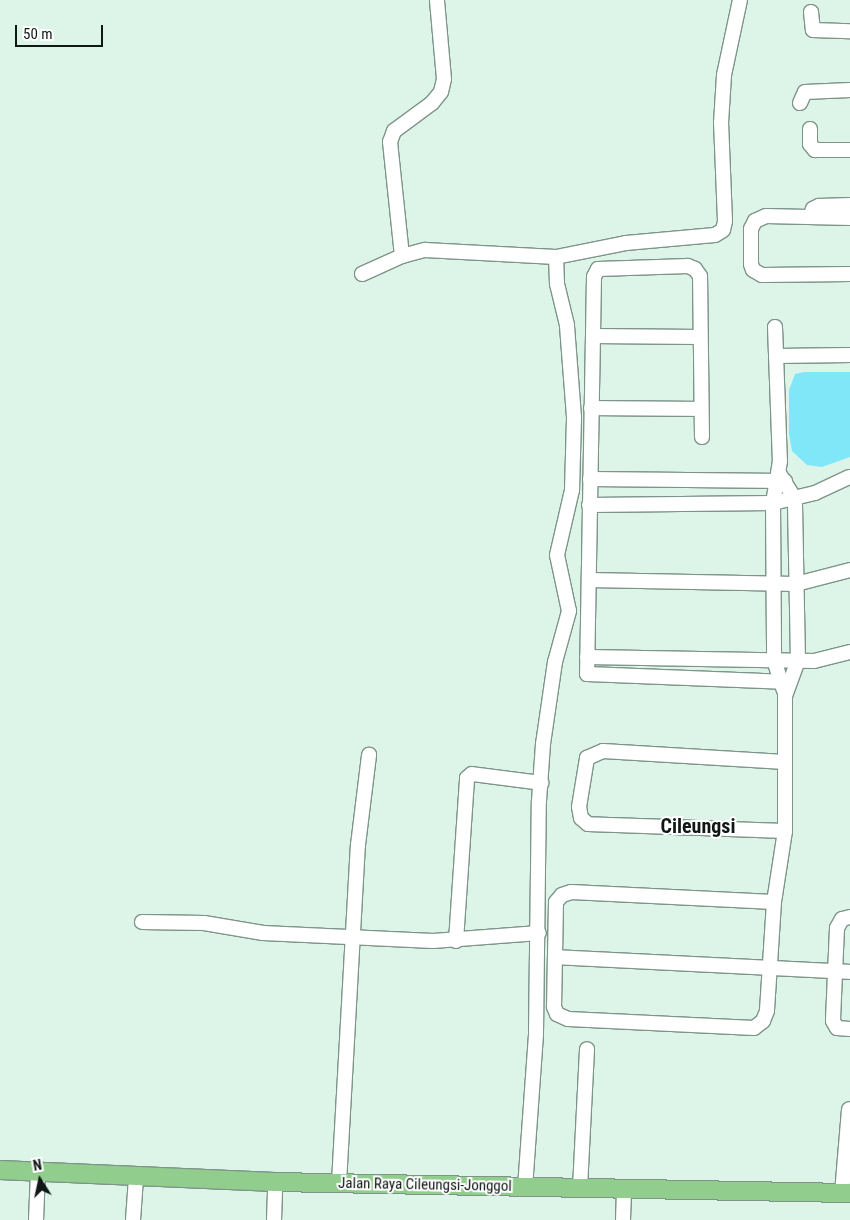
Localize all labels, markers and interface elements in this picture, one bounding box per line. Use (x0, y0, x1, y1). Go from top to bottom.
scale bar (18, 15, 105, 47)
text: 50 m (23, 25, 53, 43)
district label: Cileungsi (661, 814, 735, 838)
north arrow (15, 1155, 65, 1205)
text: N (32, 1157, 43, 1174)
street label: Jalan Raya Cileungsi-Jonggol (338, 1174, 512, 1196)

